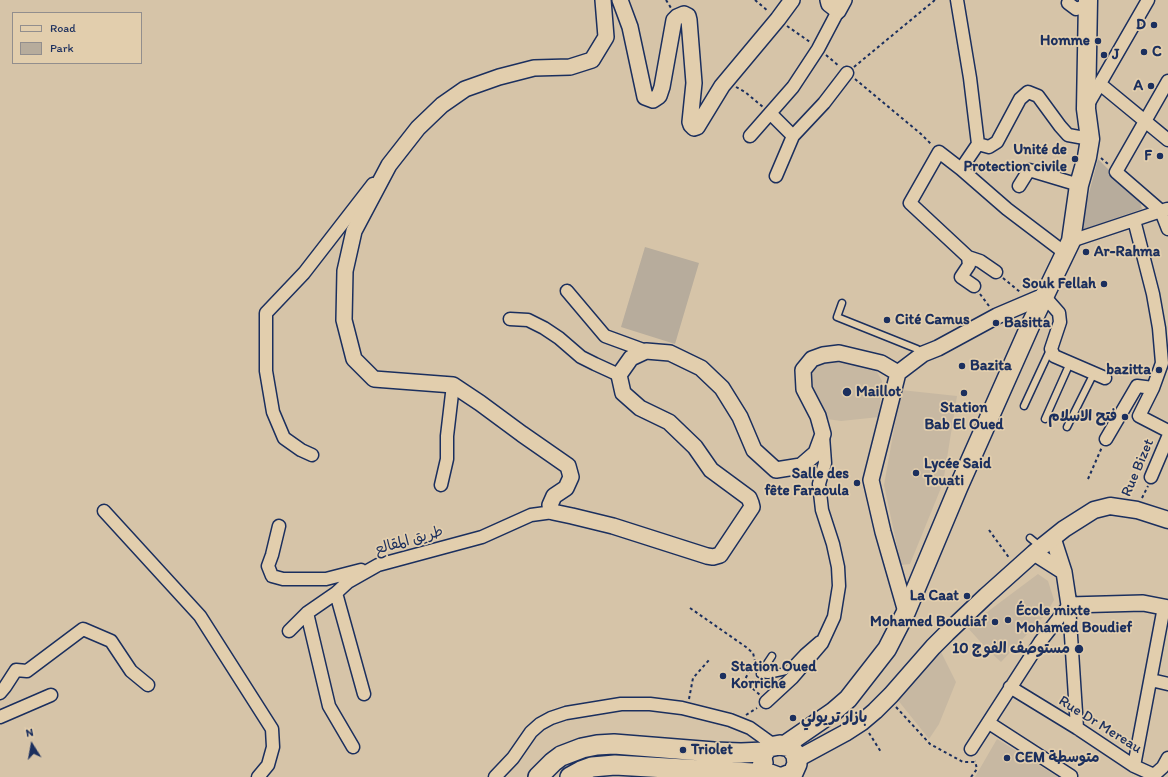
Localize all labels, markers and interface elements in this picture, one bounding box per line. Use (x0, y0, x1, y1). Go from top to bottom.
legend (12, 12, 142, 64)
place label: D (1136, 16, 1146, 34)
marker: D (1149, 20, 1159, 30)
text: Road (50, 21, 76, 35)
place label: Homme (1040, 32, 1090, 50)
marker: Homme (1093, 36, 1103, 46)
text: Park (50, 41, 74, 55)
place label: C (1152, 43, 1162, 61)
place label: J (1112, 46, 1119, 64)
marker: C (1139, 47, 1149, 57)
marker: J (1099, 50, 1109, 60)
place label: A (1133, 77, 1143, 95)
marker: A (1146, 81, 1156, 91)
place label: Unité de Protection civile (963, 141, 1067, 176)
place label: F (1144, 147, 1152, 165)
marker: F (1155, 151, 1165, 161)
marker: Unité de Protection civile (1070, 154, 1080, 164)
place label: Ar-Rahma (1094, 243, 1160, 261)
marker: Ar-Rahma (1081, 247, 1091, 257)
place label: Souk Fellah (1022, 275, 1096, 293)
marker: Souk Fellah (1099, 279, 1109, 289)
place label: Cité Camus (895, 311, 970, 329)
place label: Basitta (1004, 314, 1050, 332)
marker: Cité Camus (882, 315, 892, 325)
marker: Basitta (991, 318, 1001, 328)
place label: Bazita (970, 357, 1012, 375)
marker: Bazita (957, 361, 967, 371)
place label: bazitta (1106, 361, 1151, 379)
marker: bazitta (1154, 365, 1164, 375)
place label: Maillot (856, 383, 901, 401)
marker: Maillot (841, 386, 853, 398)
marker: Station Bab El Oued (959, 388, 969, 398)
place label: Station Bab El Oued (924, 399, 1004, 434)
place label: فتح الاسلام (1048, 408, 1117, 426)
marker: فتح الاسلام (1120, 412, 1130, 422)
street label: Rue Bizet (1118, 436, 1158, 500)
place label: Lycée Said Touati (924, 455, 991, 490)
place label: Salle des fête Faraoula (765, 465, 849, 500)
marker: Lycée Said Touati (911, 468, 921, 478)
marker: Salle des fête Faraoula (852, 478, 862, 488)
street label: طريق المقالع (373, 523, 445, 559)
place label: La Caat (910, 587, 959, 605)
marker: La Caat (962, 591, 972, 601)
place label: École mixte Mohamed Boudief (1016, 602, 1132, 637)
place label: Mohamed Boudiaf (870, 613, 987, 631)
marker: École mixte Mohamed Boudief (1003, 615, 1013, 625)
marker: Mohamed Boudiaf (990, 617, 1000, 627)
place label: مستوصف الفوج 10 (952, 640, 1070, 658)
marker: مستوصف الفوج 10 (1073, 643, 1085, 655)
place label: Station Oued Korriche (731, 658, 816, 693)
marker: Station Oued Korriche (718, 671, 728, 681)
street label: Rue Dr Mereau (1055, 692, 1145, 758)
place label: بازار تريولي (801, 709, 867, 727)
marker: بازار تريولي (788, 713, 798, 723)
north arrow (12, 725, 52, 765)
text: N (25, 726, 35, 740)
place label: Triolet (691, 741, 733, 759)
marker: Triolet (678, 745, 688, 755)
place label: CEM متوسطة (1015, 749, 1100, 767)
marker: CEM متوسطة (1002, 753, 1012, 763)

